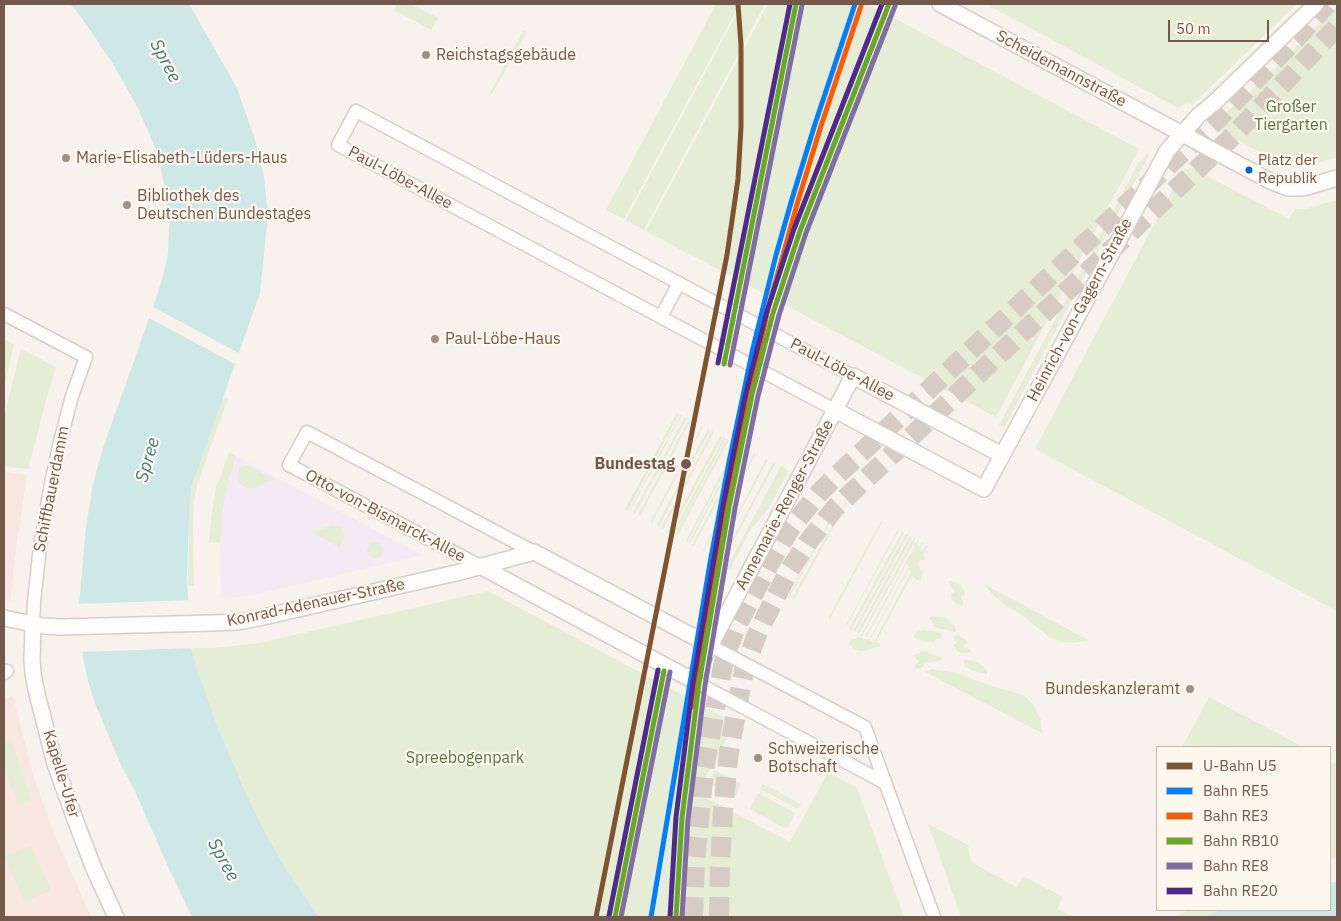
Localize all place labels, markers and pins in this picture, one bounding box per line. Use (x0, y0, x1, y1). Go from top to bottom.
place label: Reichstagsgebäude (436, 45, 576, 65)
marker: Reichstagsgebäude (420, 49, 432, 61)
place label: Marie-Elisabeth-Lüders-Haus (76, 148, 288, 168)
marker: Marie-Elisabeth-Lüders-Haus (60, 152, 72, 164)
place label: Platz der Republik (1258, 152, 1317, 187)
marker: Platz der Republik (1244, 165, 1254, 175)
place label: Bibliothek des Deutschen Bundestages (137, 186, 311, 224)
marker: Bibliothek des Deutschen Bundestages (121, 199, 133, 211)
place label: Paul-Löbe-Haus (445, 329, 561, 349)
marker: Paul-Löbe-Haus (429, 333, 441, 345)
place label: Bundestag (595, 454, 675, 474)
marker: Bundestag (679, 457, 693, 471)
place label: Bundeskanzleramt (1045, 679, 1180, 699)
marker: Bundeskanzleramt (1184, 683, 1196, 695)
place label: Schweizerische Botschaft (768, 739, 879, 777)
marker: Schweizerische Botschaft (752, 752, 764, 764)

